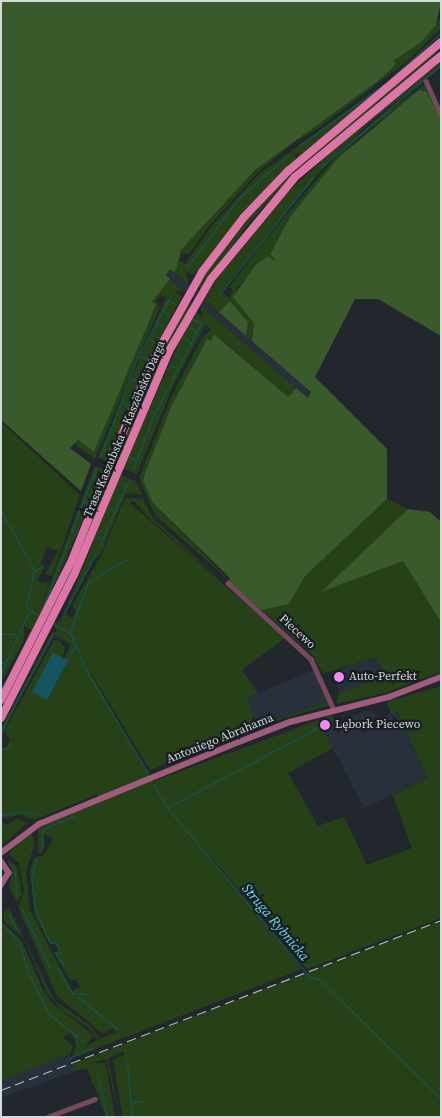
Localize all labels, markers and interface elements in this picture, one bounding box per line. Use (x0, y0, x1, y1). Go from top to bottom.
street label: Trasa Kaszubska – Kaszëbskô Darga (81, 339, 169, 519)
street label: Piecewo (276, 612, 318, 652)
place label: Auto-Perfekt (349, 670, 417, 684)
marker: Auto-Perfekt (333, 671, 345, 683)
street label: Antoniego Abrahama (164, 711, 276, 767)
place label: Lębork Piecewo (335, 718, 420, 732)
marker: Lębork Piecewo (319, 719, 331, 731)
water label: Struga Rybnicka (239, 880, 313, 964)

